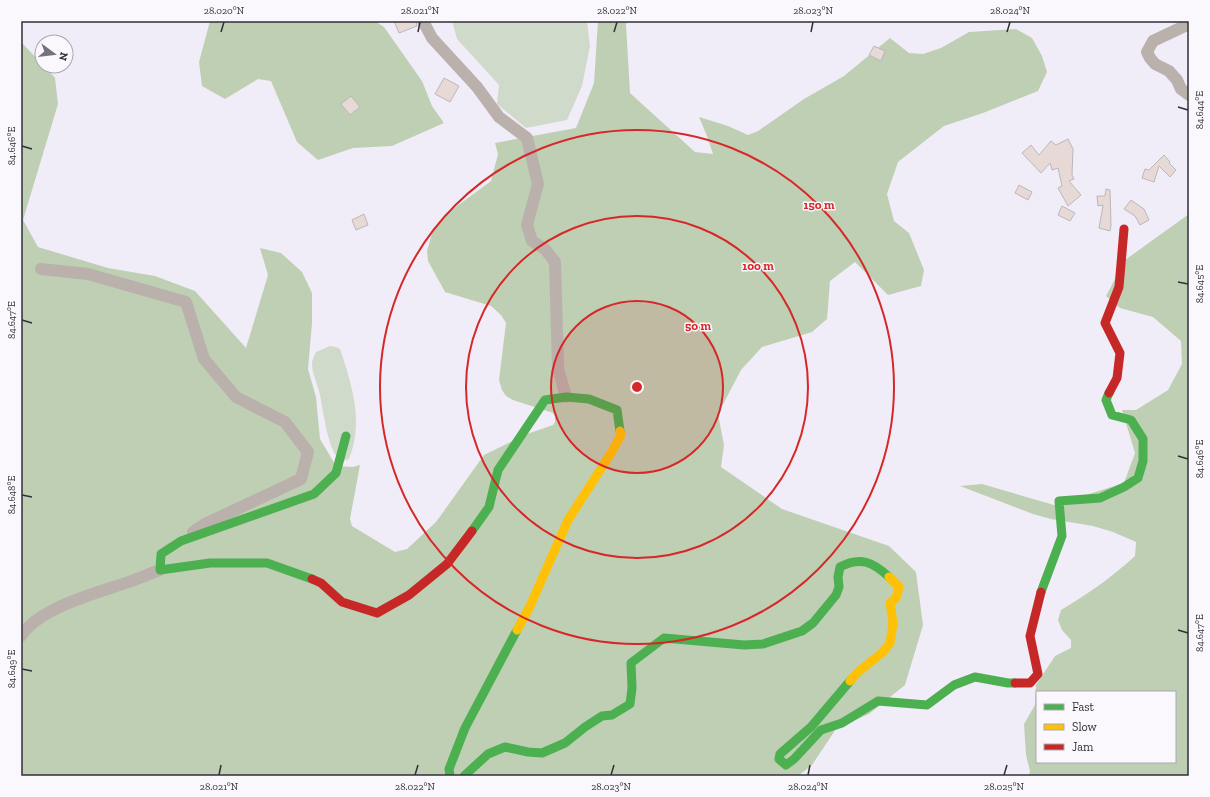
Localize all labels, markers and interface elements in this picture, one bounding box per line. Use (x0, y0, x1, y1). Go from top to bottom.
text: 28.020°N (204, 5, 245, 17)
text: 28.021°N (401, 5, 440, 17)
text: 28.022°N (597, 5, 638, 17)
text: 28.023°N (793, 5, 833, 17)
text: 28.024°N (990, 5, 1031, 17)
north arrow (34, 34, 74, 74)
text: N (56, 51, 71, 63)
text: 84.644°E (1194, 91, 1206, 129)
text: 84.646°E (6, 127, 18, 165)
text: 150 m (804, 198, 835, 212)
text: 100 m (742, 259, 774, 273)
text: 84.645°E (1194, 265, 1206, 303)
text: 84.647°E (6, 301, 18, 339)
text: 50 m (685, 319, 711, 333)
centre of rings (630, 380, 644, 394)
text: 84.646°E (1194, 440, 1206, 478)
text: 84.648°E (6, 476, 18, 514)
text: 84.647°E (1194, 614, 1206, 652)
text: 84.649°E (6, 650, 18, 688)
legend (1036, 691, 1176, 763)
text: Fast (1072, 700, 1095, 714)
text: Slow (1072, 720, 1098, 734)
text: Jam (1072, 740, 1094, 754)
text: 28.021°N (200, 781, 239, 793)
text: 28.022°N (395, 781, 436, 793)
text: 28.023°N (591, 781, 631, 793)
text: 28.024°N (788, 781, 829, 793)
text: 28.025°N (984, 781, 1025, 793)

